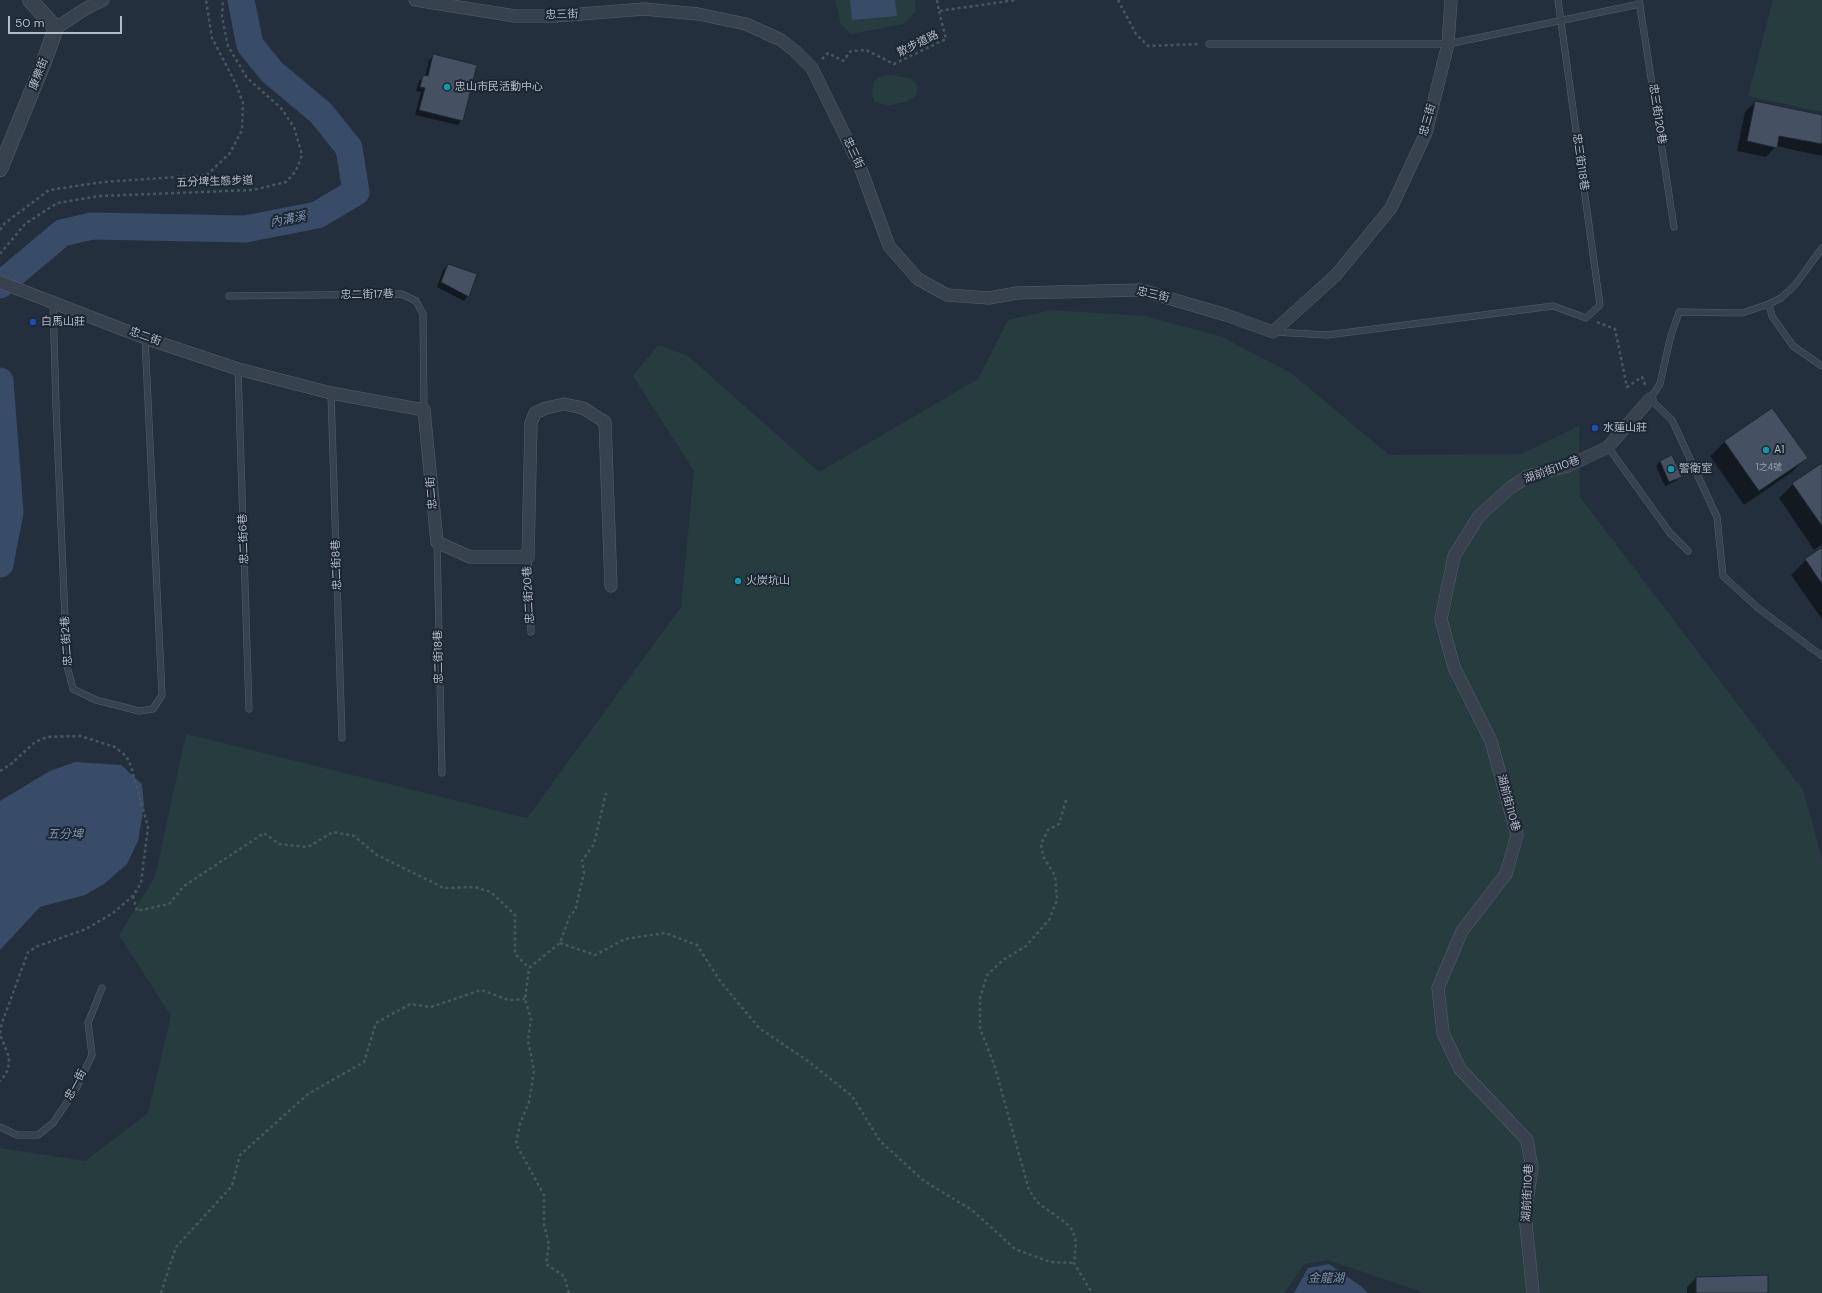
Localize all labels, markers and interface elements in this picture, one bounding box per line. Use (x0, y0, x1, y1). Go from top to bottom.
scale bar (10, 8, 124, 34)
street label: 忠三街 (545, 8, 579, 22)
text: 50 m (15, 15, 44, 31)
street label: 散步道路 (895, 28, 941, 60)
street label: 康樂街 (27, 56, 51, 92)
place label: 忠山市民活動中心 (455, 80, 543, 94)
marker: 忠山市民活動中心 (442, 82, 452, 92)
street label: 忠三街120巷 (1646, 83, 1668, 145)
street label: 忠三街 (1417, 102, 1439, 138)
street label: 忠三街118巷 (1569, 133, 1591, 191)
street label: 忠三街 (840, 135, 866, 171)
street label: 五分埤生態步道 (176, 174, 254, 190)
water label: 內溝溪 (269, 209, 307, 231)
street label: 忠三街 (1135, 285, 1171, 305)
street label: 忠二街17巷 (340, 288, 394, 302)
place label: 白馬山莊 (41, 315, 85, 329)
marker: 白馬山莊 (28, 317, 38, 327)
street label: 忠二街 (127, 325, 163, 349)
place label: 水蓮山莊 (1603, 421, 1647, 435)
marker: 水蓮山莊 (1590, 423, 1600, 433)
place label: A1 (1774, 443, 1784, 457)
marker: A1 (1761, 445, 1771, 455)
street label: 湖前街110巷 (1522, 454, 1582, 486)
place label: 警衛室 (1679, 462, 1712, 476)
house number: 1之4號 (1756, 463, 1782, 473)
marker: 警衛室 (1666, 464, 1676, 474)
street label: 忠二街 (424, 476, 440, 510)
street label: 忠二街6巷 (237, 513, 251, 565)
street label: 忠二街8巷 (330, 539, 344, 591)
street label: 忠二街20巷 (521, 566, 537, 624)
place label: 火炭坑山 (746, 574, 790, 588)
marker: 火炭坑山 (733, 576, 743, 586)
street label: 忠二街2巷 (59, 615, 75, 667)
street label: 忠二街18巷 (432, 630, 446, 684)
street label: 湖前街110巷 (1494, 773, 1522, 833)
water label: 五分埤 (47, 828, 83, 842)
street label: 忠一街 (62, 1067, 90, 1103)
street label: 湖前街110巷 (1520, 1164, 1536, 1222)
water label: 金龍湖 (1308, 1272, 1344, 1286)

